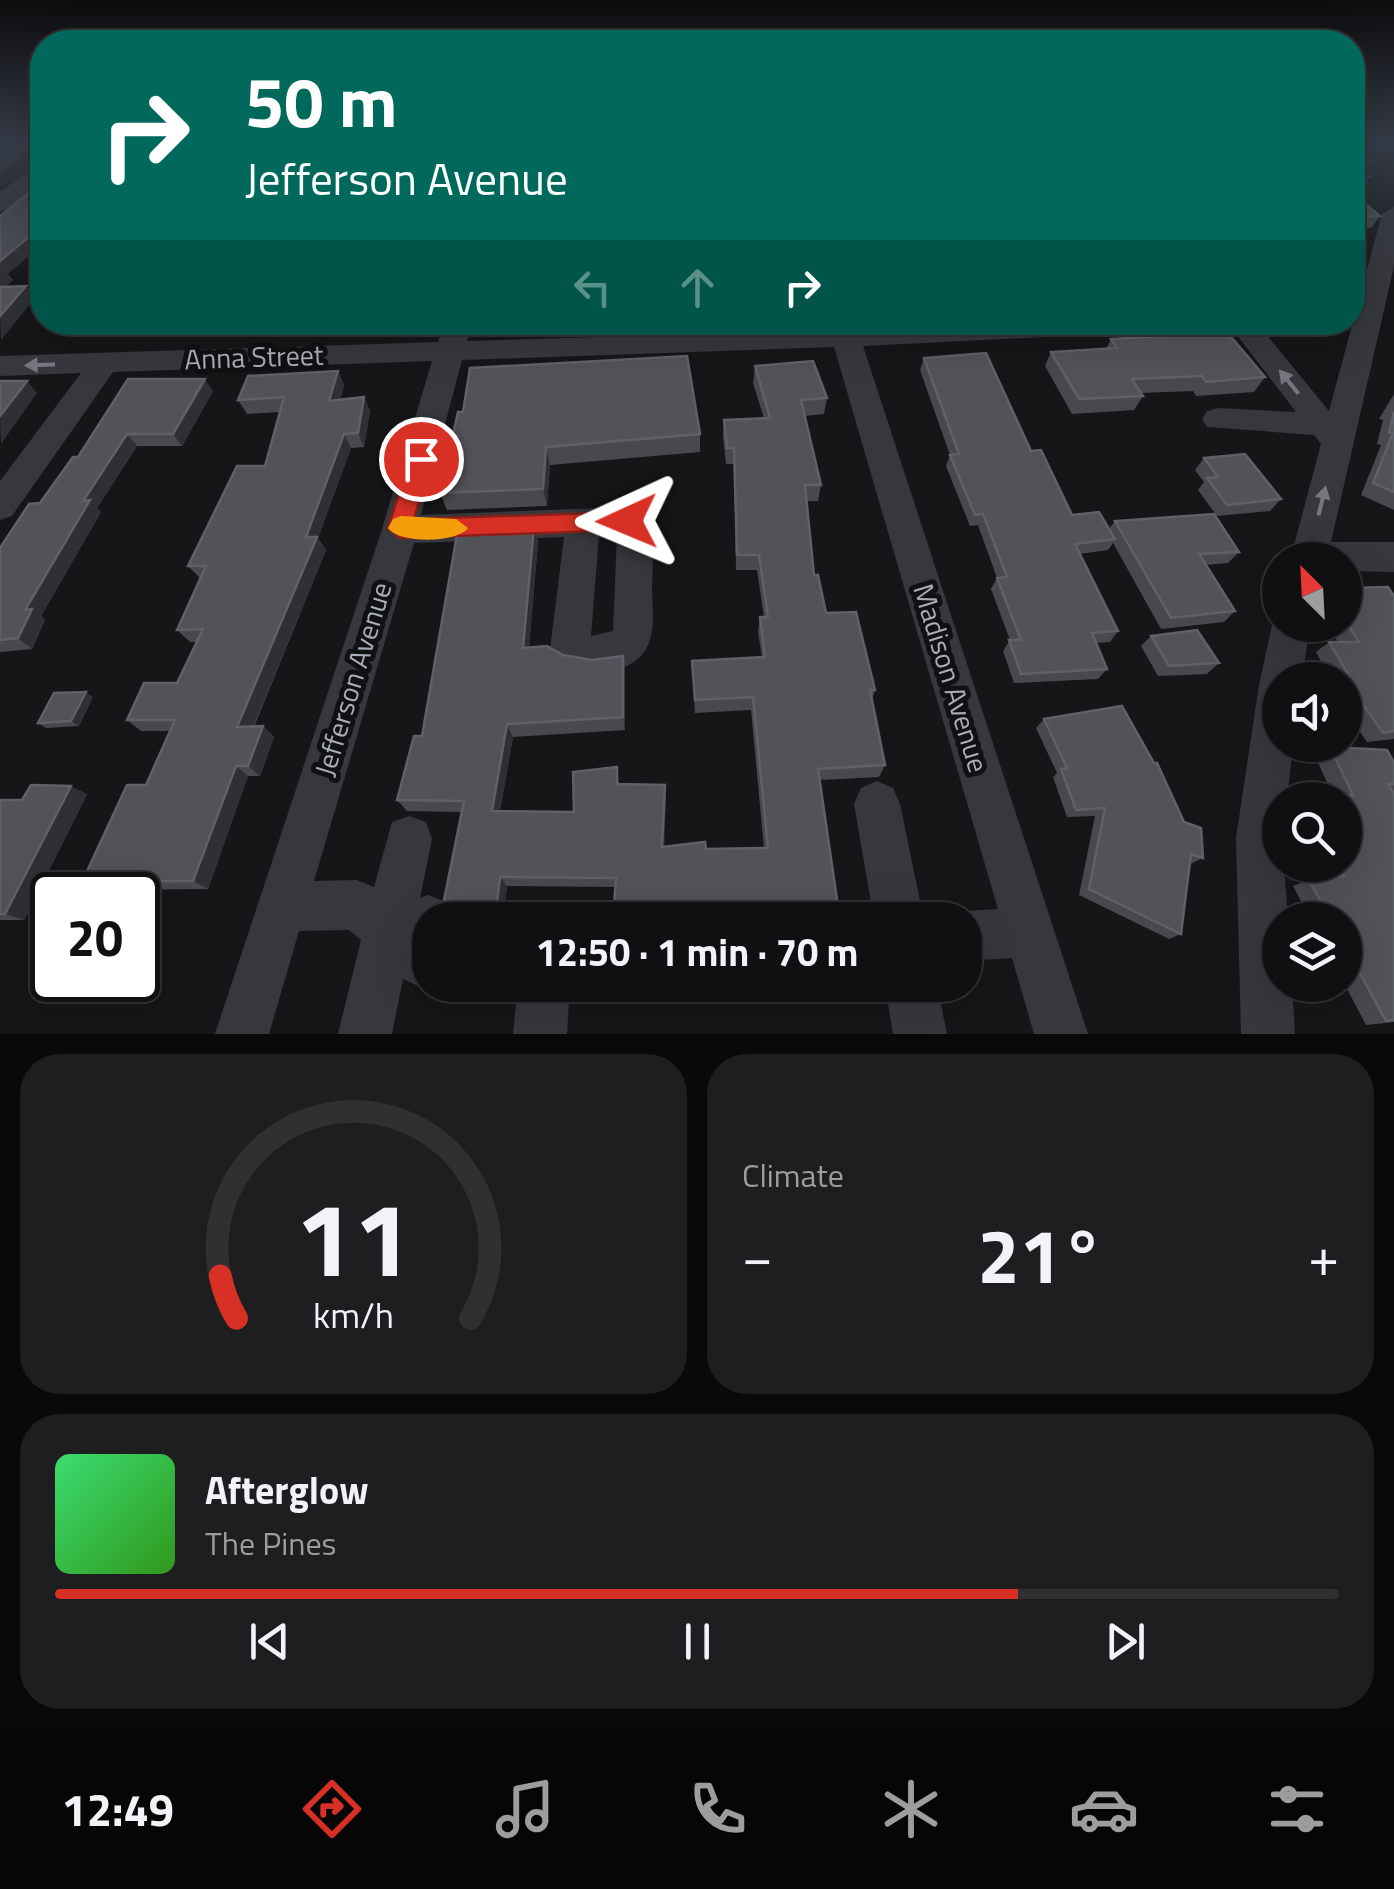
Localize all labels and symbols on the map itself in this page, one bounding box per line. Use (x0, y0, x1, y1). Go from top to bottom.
street label: Anna Street (184, 333, 324, 380)
one-way arrow (23, 357, 55, 373)
one-way arrow (1279, 370, 1300, 395)
pin (379, 417, 464, 502)
position arrow (575, 469, 679, 573)
one-way arrow (1315, 485, 1331, 516)
north arrow (1262, 542, 1362, 642)
street label: Jefferson Avenue (303, 577, 402, 781)
street label: Madison Avenue (902, 578, 1001, 777)
speed limit sign: 20 (30, 872, 160, 1002)

